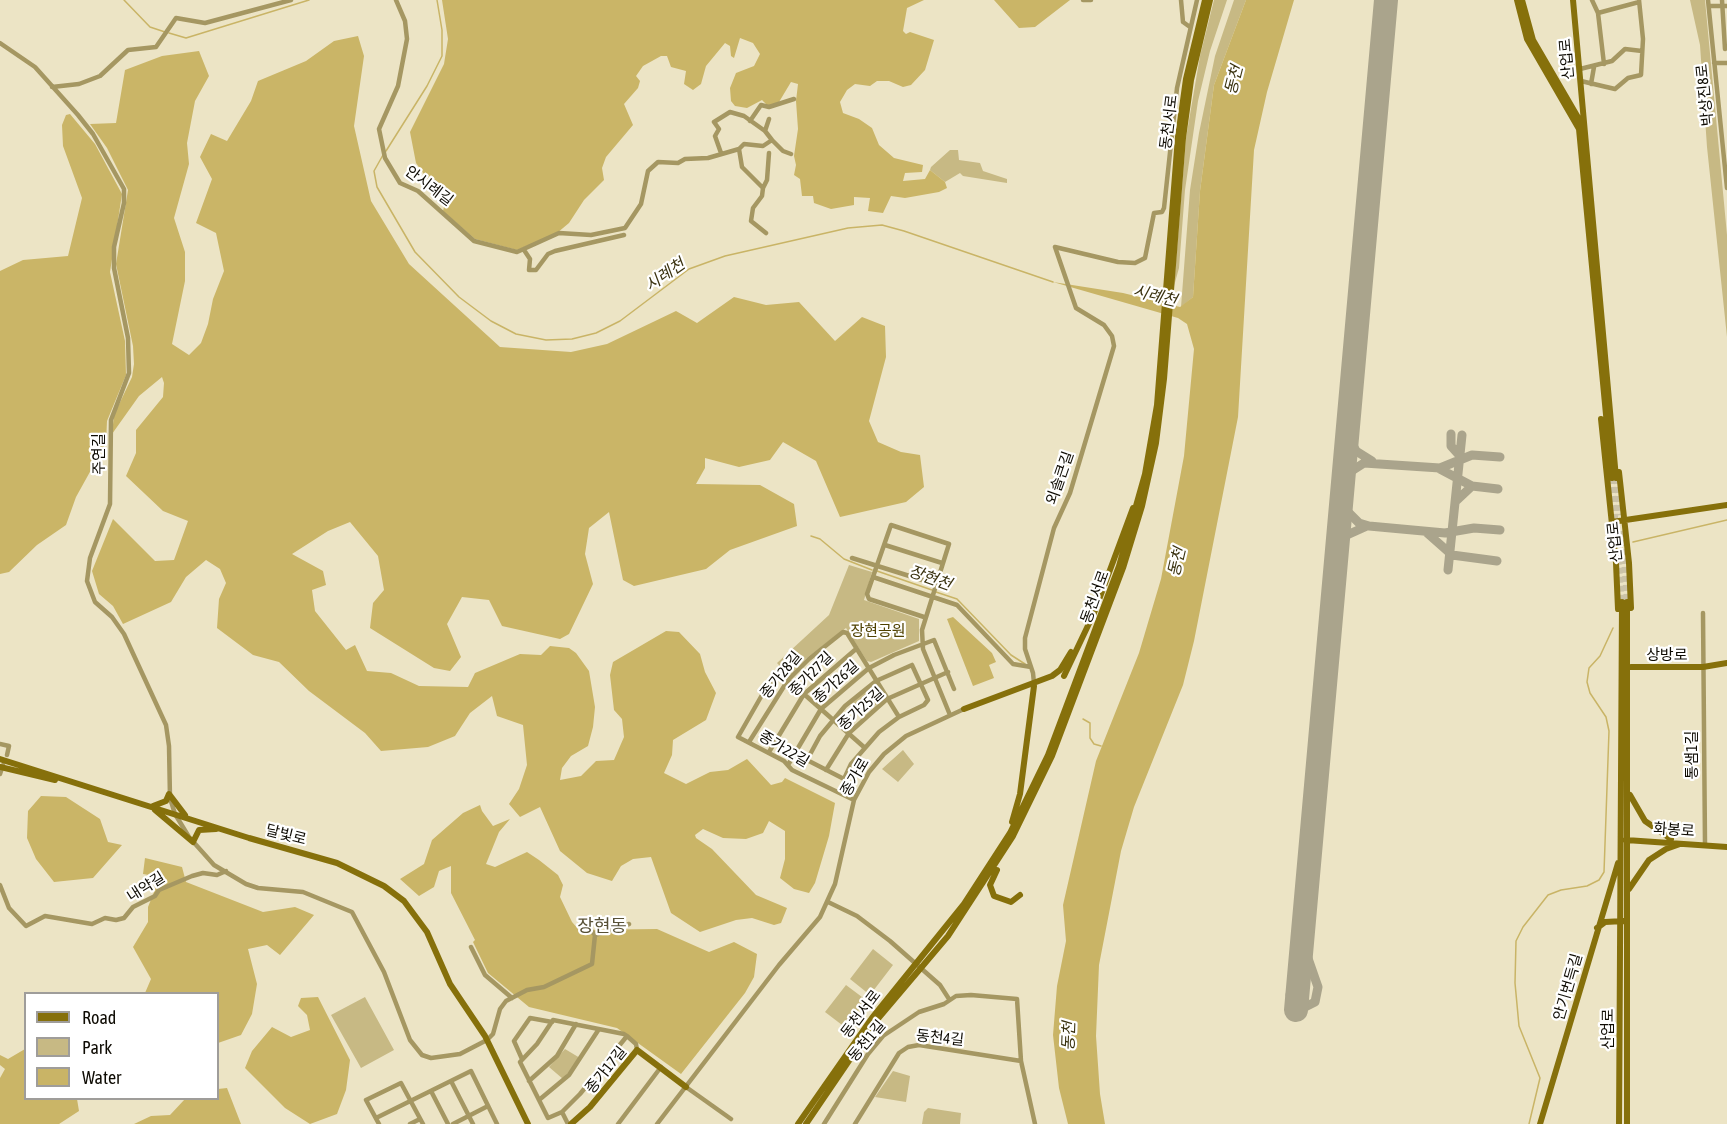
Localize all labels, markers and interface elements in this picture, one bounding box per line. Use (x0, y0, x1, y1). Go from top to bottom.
street label: 산업로 (1556, 38, 1578, 80)
water label: 동천 (1221, 63, 1247, 97)
street label: 박상진8로 (1693, 63, 1717, 127)
street label: 동천서로 (1157, 94, 1181, 150)
street label: 안시례길 (402, 162, 456, 210)
water label: 시례천 (641, 254, 689, 296)
water label: 시례천 (1131, 281, 1179, 311)
street label: 주연길 (90, 433, 108, 475)
street label: 외솔큰길 (1043, 449, 1077, 507)
street label: 산업로 (1604, 520, 1626, 564)
water label: 동천 (1164, 545, 1190, 579)
water label: 장현천 (906, 561, 954, 595)
street label: 동천서로 (1077, 568, 1113, 626)
park label: 장현공원 (850, 622, 906, 640)
street label: 상방로 (1646, 646, 1688, 664)
street label: 종가28길 (757, 648, 805, 702)
street label: 종가27길 (785, 648, 837, 700)
street label: 종가26길 (809, 657, 863, 707)
street label: 종가25길 (834, 684, 888, 734)
street label: 종가22길 (756, 727, 812, 771)
street label: 통샘1길 (1683, 731, 1701, 779)
street label: 종가로 (837, 755, 873, 799)
street label: 화봉로 (1653, 820, 1695, 840)
street label: 달빛로 (264, 821, 308, 849)
street label: 내약길 (124, 868, 168, 906)
district label: 장현동 (577, 915, 627, 937)
street label: 안기번득길 (1550, 951, 1586, 1023)
street label: 동천서로 (837, 987, 885, 1041)
legend (24, 992, 219, 1100)
text: Road (82, 1007, 116, 1028)
street label: 산업로 (1599, 1008, 1617, 1050)
street label: 동천1길 (845, 1017, 889, 1065)
water label: 동천 (1059, 1021, 1079, 1051)
street label: 동천4길 (915, 1027, 965, 1049)
text: Park (82, 1037, 112, 1058)
street label: 종가17길 (582, 1043, 630, 1097)
text: Water (82, 1067, 121, 1088)

